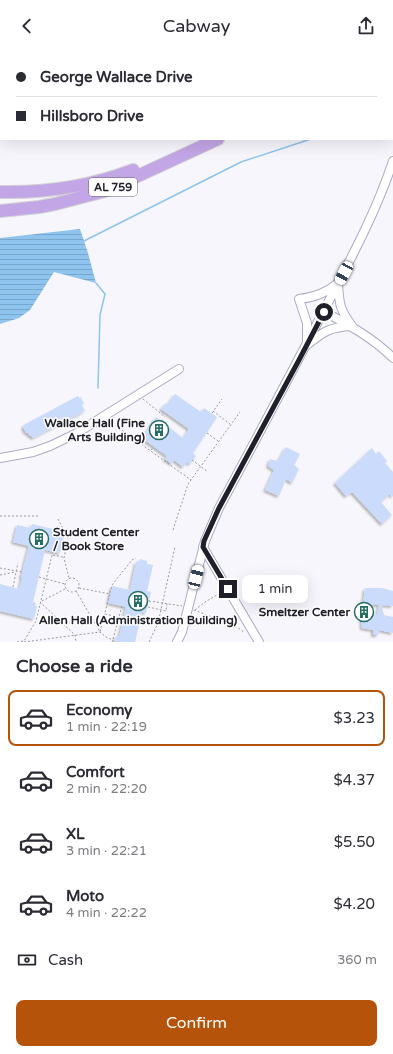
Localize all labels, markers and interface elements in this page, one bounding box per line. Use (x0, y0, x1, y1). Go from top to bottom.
icon: back (16, 15, 38, 37)
text: Cabway (163, 15, 230, 37)
icon: share (355, 15, 377, 37)
text: George Wallace Drive (40, 68, 193, 86)
text: Hillsboro Drive (40, 107, 144, 125)
road number: AL 759 (89, 178, 137, 196)
car (333, 260, 355, 286)
route start (315, 303, 333, 321)
place label: Wallace Hall (Fine Arts Building) (45, 416, 145, 445)
building icon: Wallace Hall (Fine Arts Building) (148, 419, 170, 441)
place label: Student Center / Book Store (53, 525, 140, 553)
building icon: Student Center / Book Store (28, 528, 50, 550)
car (187, 564, 205, 590)
callout: 1 min (242, 575, 308, 603)
route end (219, 580, 237, 598)
text: 1 min (258, 581, 292, 597)
building icon: Allen Hall (Administration Building) (127, 590, 149, 612)
building icon: Smeltzer Center (353, 601, 375, 623)
place label: Smeltzer Center (259, 605, 350, 619)
place label: Allen Hall (Administration Building) (39, 613, 238, 628)
text: Choose a ride (16, 655, 133, 677)
icon: car (18, 700, 54, 736)
text: Economy (66, 701, 132, 719)
text: $3.23 (334, 709, 375, 727)
text: 1 min · 22:19 (66, 719, 147, 735)
icon: car (18, 762, 54, 798)
text: Comfort (66, 763, 125, 781)
text: $4.37 (334, 771, 375, 789)
text: 2 min · 22:20 (66, 781, 147, 797)
icon: car (18, 824, 54, 860)
text: XL (66, 825, 85, 843)
text: $5.50 (334, 833, 375, 851)
text: 3 min · 22:21 (66, 843, 147, 859)
icon: car (18, 886, 54, 922)
text: Moto (66, 887, 104, 905)
text: $4.20 (334, 895, 375, 913)
text: 4 min · 22:22 (66, 905, 147, 921)
icon: cash (16, 949, 38, 971)
text: Cash (48, 951, 83, 969)
text: 360 m (337, 952, 377, 968)
button: Confirm (16, 1000, 377, 1046)

